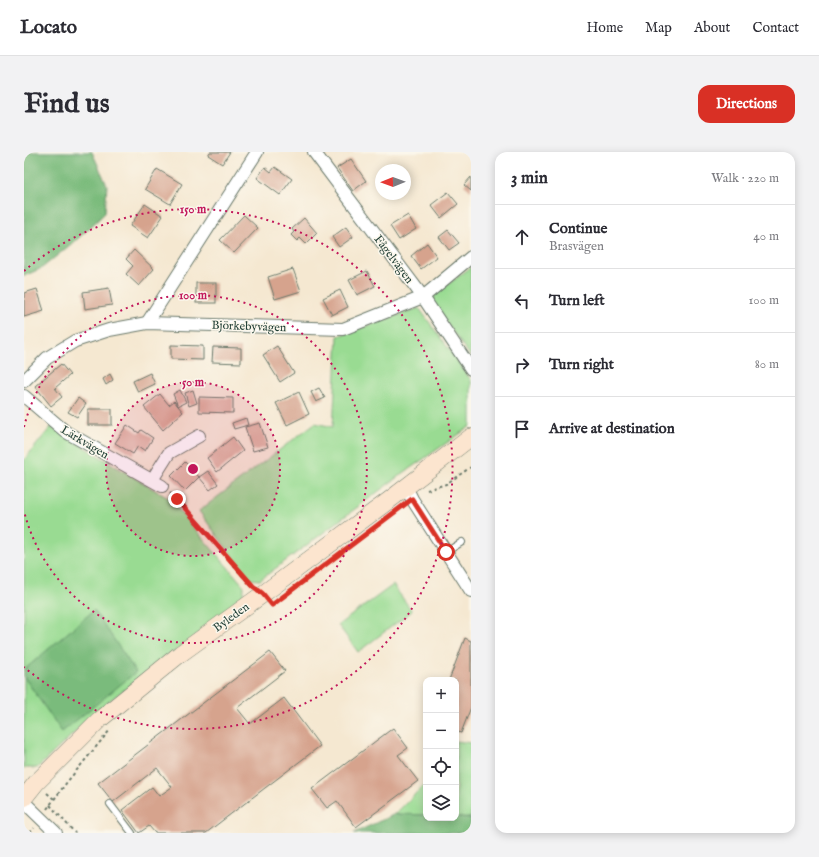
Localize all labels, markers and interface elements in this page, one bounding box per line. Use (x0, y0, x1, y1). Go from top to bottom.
text: Locato (20, 16, 77, 40)
text: Home (587, 19, 623, 37)
text: Map (645, 19, 672, 37)
text: About (694, 19, 730, 37)
text: Contact (752, 19, 799, 37)
button: Directions (698, 85, 795, 123)
text: Find us (24, 87, 110, 122)
north arrow (375, 164, 411, 200)
text: 3 min (511, 168, 548, 189)
text: Walk · 220 m (711, 170, 779, 187)
text: 150 m (180, 202, 207, 217)
text: Continue (549, 219, 607, 238)
icon: ahead (511, 226, 533, 248)
text: 40 m (753, 228, 779, 245)
street label: Fågelvägen (371, 232, 417, 287)
text: Brasvägen (549, 238, 604, 255)
text: 100 m (179, 288, 208, 303)
icon: left (511, 290, 533, 312)
text: Turn left (549, 291, 605, 310)
text: 100 m (749, 292, 779, 309)
street label: Björkebyvägen (211, 318, 287, 335)
icon: right (511, 354, 533, 376)
text: Turn right (549, 355, 614, 374)
text: 80 m (755, 356, 779, 373)
text: 50 m (182, 375, 205, 390)
icon: arrive (511, 418, 533, 440)
text: Arrive at destination (549, 419, 675, 438)
street label: Lärkvägen (58, 422, 112, 463)
centre of rings (186, 462, 200, 476)
route end (168, 490, 186, 508)
route start (437, 543, 455, 561)
street label: Byleden (210, 599, 253, 635)
map controls (423, 677, 459, 821)
button: + (423, 677, 459, 713)
button: − (423, 713, 459, 749)
button: locate (423, 749, 459, 785)
button: layers (423, 785, 459, 821)

